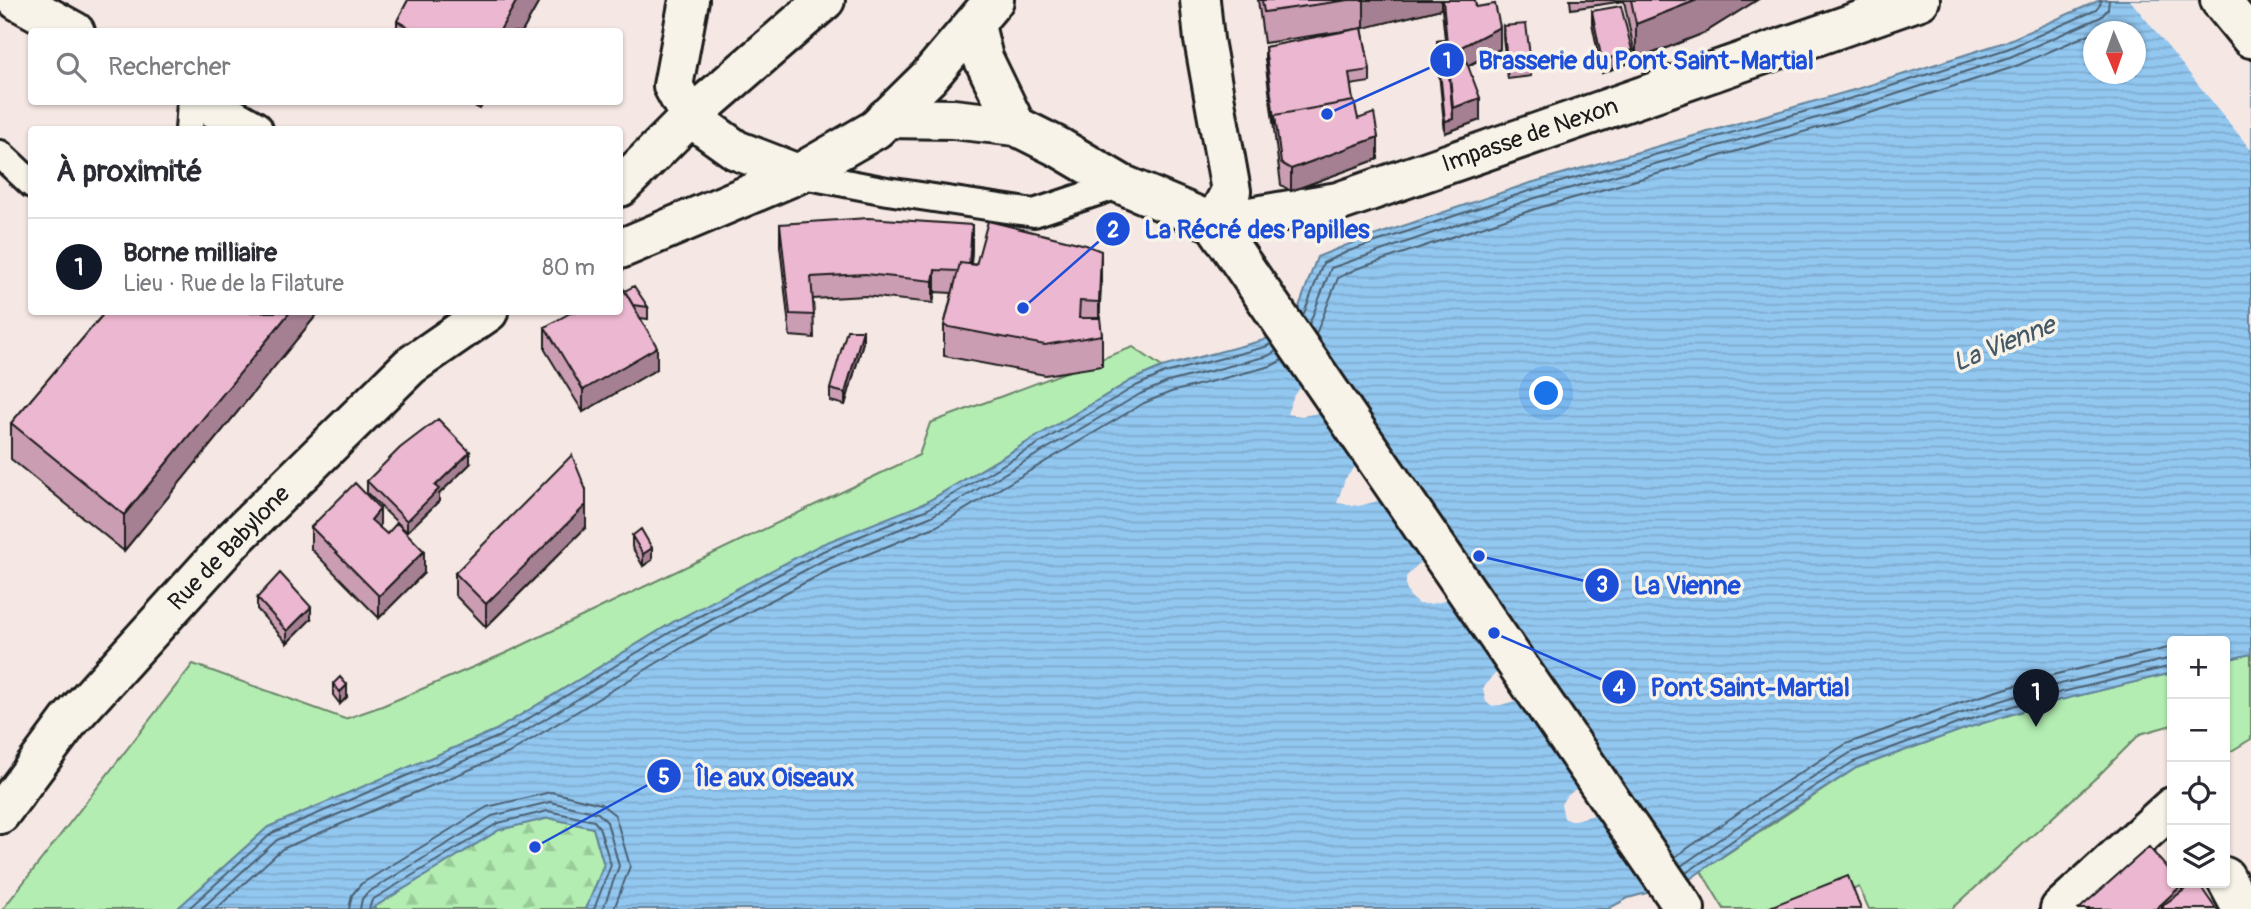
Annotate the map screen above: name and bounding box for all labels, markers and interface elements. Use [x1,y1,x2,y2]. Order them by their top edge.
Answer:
north arrow [2083,21,2146,84]
search box [28,28,623,105]
callout: Brasserie du Pont Saint-Martial [1429,37,1828,84]
text: Brasserie du Pont Saint-Martial [1478,45,1814,77]
icon: search [52,48,90,86]
text: 1 [1443,48,1451,75]
text: Rechercher [108,51,231,83]
street label: Impasse de Nexon [1438,91,1622,179]
text: À proximité [56,153,202,190]
callout: La Récré des Papilles [1095,206,1384,253]
text: La Récré des Papilles [1144,214,1370,246]
text: 2 [1107,217,1119,244]
text: Borne milliaire [123,237,277,269]
text: 1 [75,253,84,282]
text: 80 m [542,253,595,282]
text: Lieu · Rue de la Filature [123,269,344,298]
water label: La Vienne [1948,308,2062,379]
your location [1529,376,1563,410]
street label: Rue de Babylone [162,479,296,617]
callout: La Vienne [1584,561,1754,608]
text: La Vienne [1633,570,1742,602]
text: 3 [1596,572,1608,599]
map controls [2167,636,2230,888]
button: + [2167,636,2230,699]
callout: Pont Saint-Martial [1601,664,1864,711]
pin: 1 [2013,669,2059,727]
text: Pont Saint-Martial [1650,672,1850,704]
text: 4 [1613,675,1626,702]
button: − [2167,699,2230,762]
callout: Île aux Oiseaux [646,753,868,800]
text: Île aux Oiseaux [695,762,855,794]
button: locate [2167,762,2230,825]
text: 5 [658,764,670,791]
button: layers [2167,825,2230,888]

